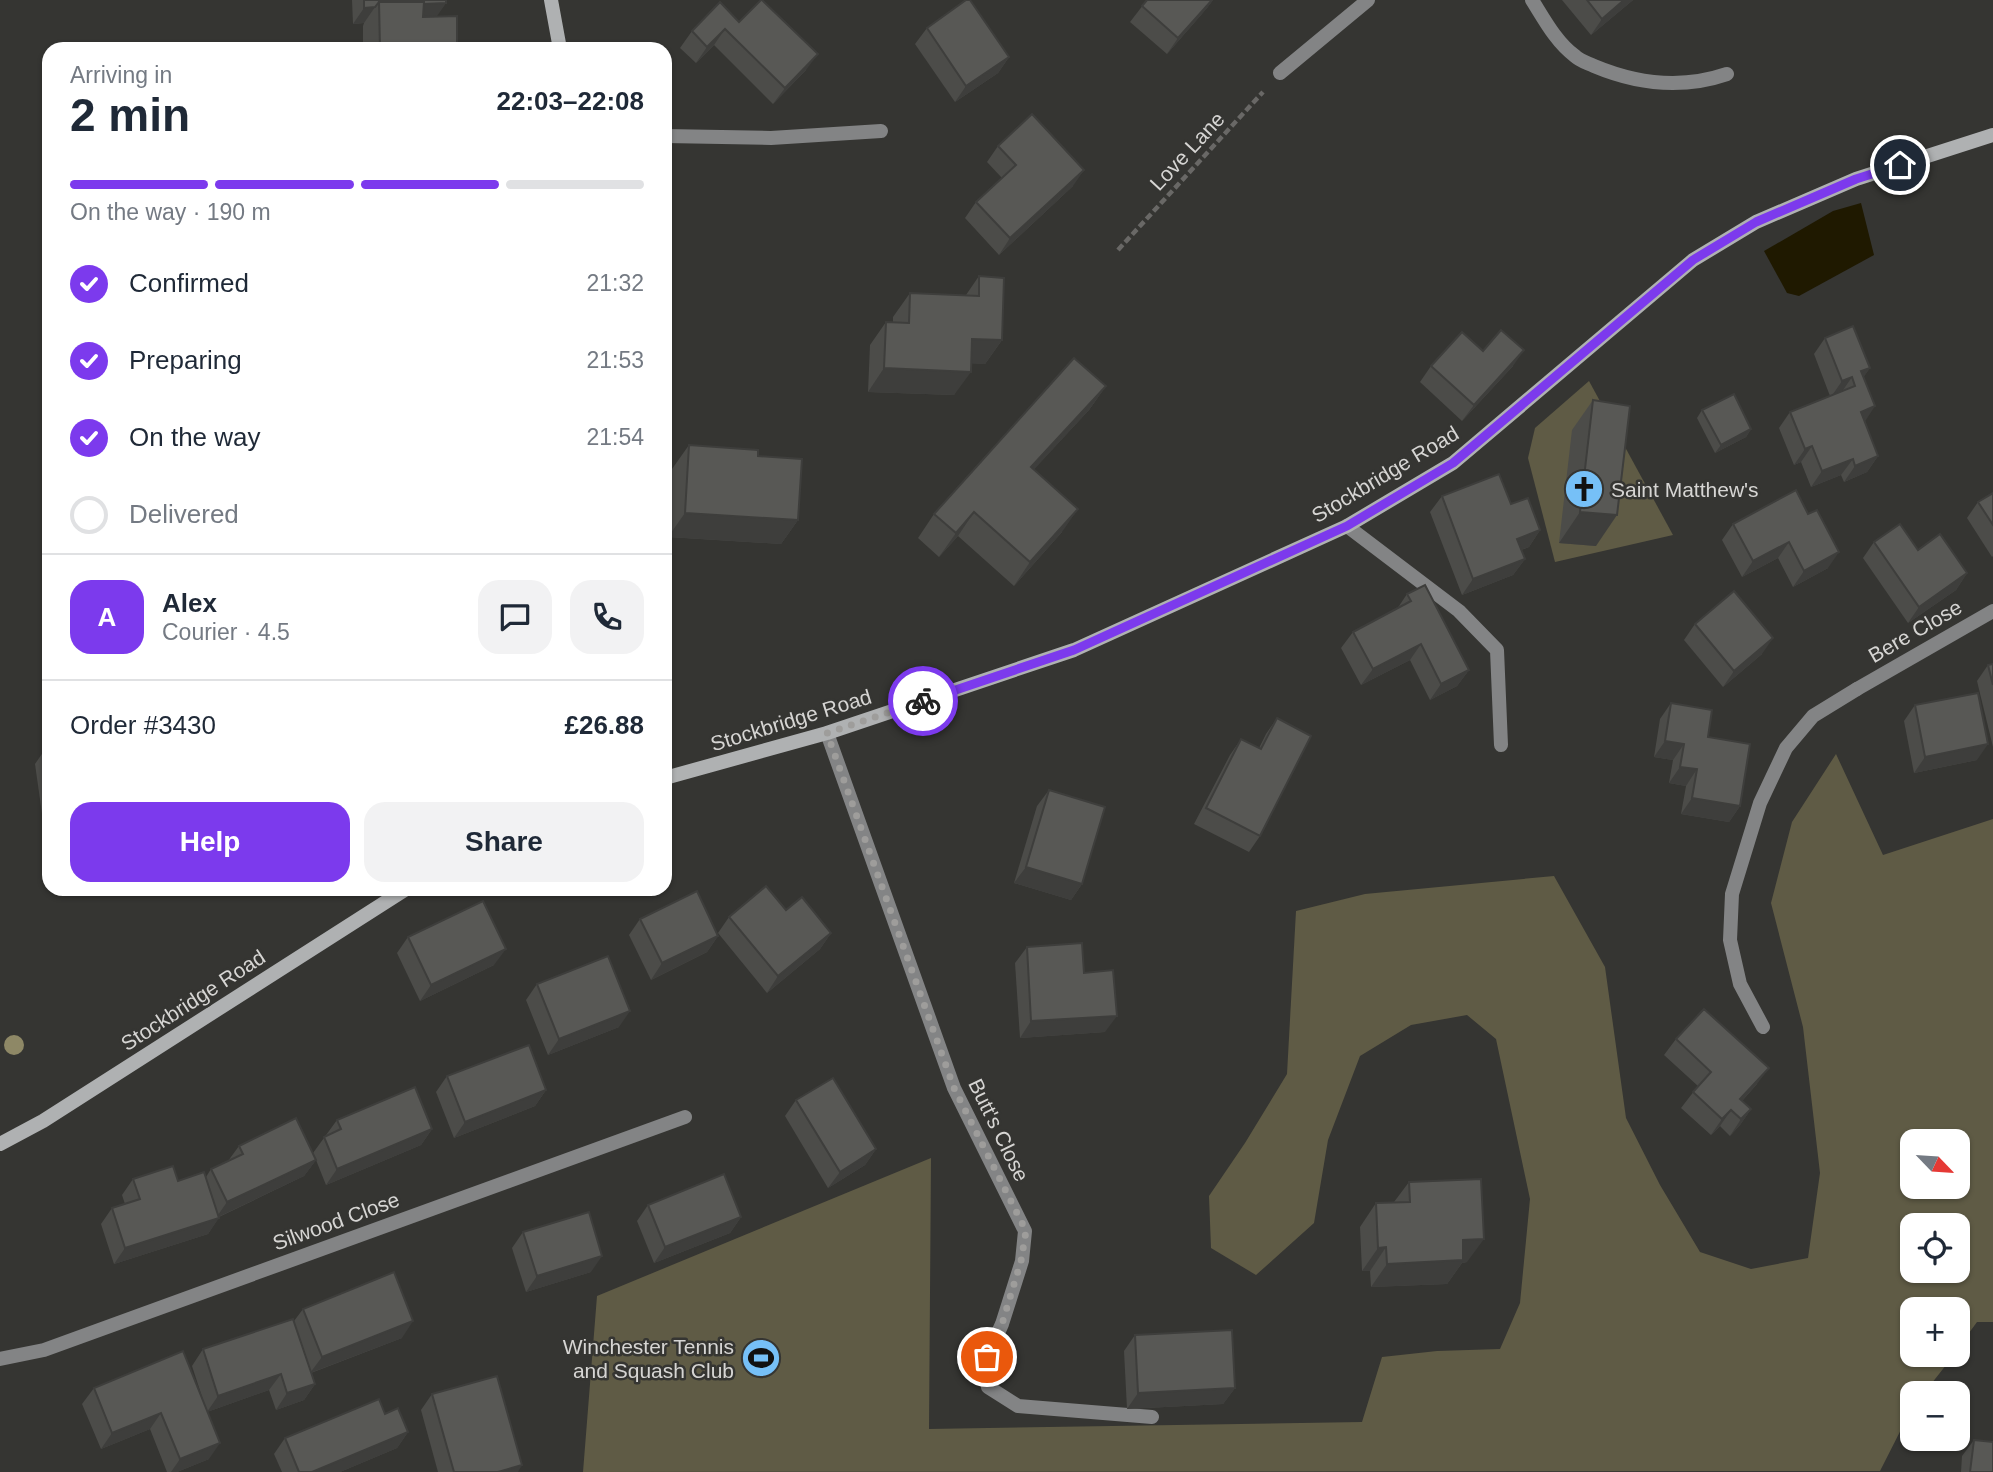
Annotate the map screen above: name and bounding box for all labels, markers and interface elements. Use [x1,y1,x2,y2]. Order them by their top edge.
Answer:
text: Arriving in [70,62,172,88]
text: 22:03–22:08 [497,86,644,116]
text: 2 min [70,89,190,141]
street label: Love Lane [1145,107,1229,195]
pin [1870,135,1930,195]
icon: home [1881,146,1919,184]
text: On the way · 190 m [70,199,271,225]
icon: check [70,265,108,303]
text: Confirmed [129,268,249,298]
text: 21:32 [586,270,644,296]
icon: check [70,342,108,380]
text: Preparing [129,345,242,375]
text: 21:53 [586,347,644,373]
icon: check [70,419,108,457]
street label: Stockbridge Road [1308,421,1462,527]
text: On the way [129,422,261,452]
text: 21:54 [586,424,644,450]
church icon: Saint Matthew's [1563,468,1605,510]
place label: Saint Matthew's [1611,478,1759,501]
text: Delivered [129,499,239,529]
button: chat [478,580,552,654]
button: phone [570,580,644,654]
text: Alex [162,588,217,618]
street label: Bere Close [1864,595,1966,667]
text: A [98,602,116,632]
text: Courier · 4.5 [162,619,290,645]
courier [888,666,958,736]
icon: bike [904,682,942,720]
street label: Stockbridge Road [708,685,874,755]
text: Order #3430 [70,710,216,740]
text: £26.88 [564,710,644,740]
button: Help [70,802,350,882]
button: Share [364,802,644,882]
street label: Stockbridge Road [117,945,269,1055]
street label: Butt's Close [964,1075,1034,1185]
north arrow [1900,1129,1970,1199]
map controls [1900,1129,1970,1451]
street label: Silwood Close [270,1187,402,1255]
button: locate [1900,1213,1970,1283]
button: + [1900,1297,1970,1367]
pin [957,1327,1017,1387]
place label: Winchester Tennis and Squash Club [563,1335,734,1382]
sports icon: Winchester Tennis and Squash Club [740,1337,782,1379]
icon: bag [968,1338,1006,1376]
button: − [1900,1381,1970,1451]

